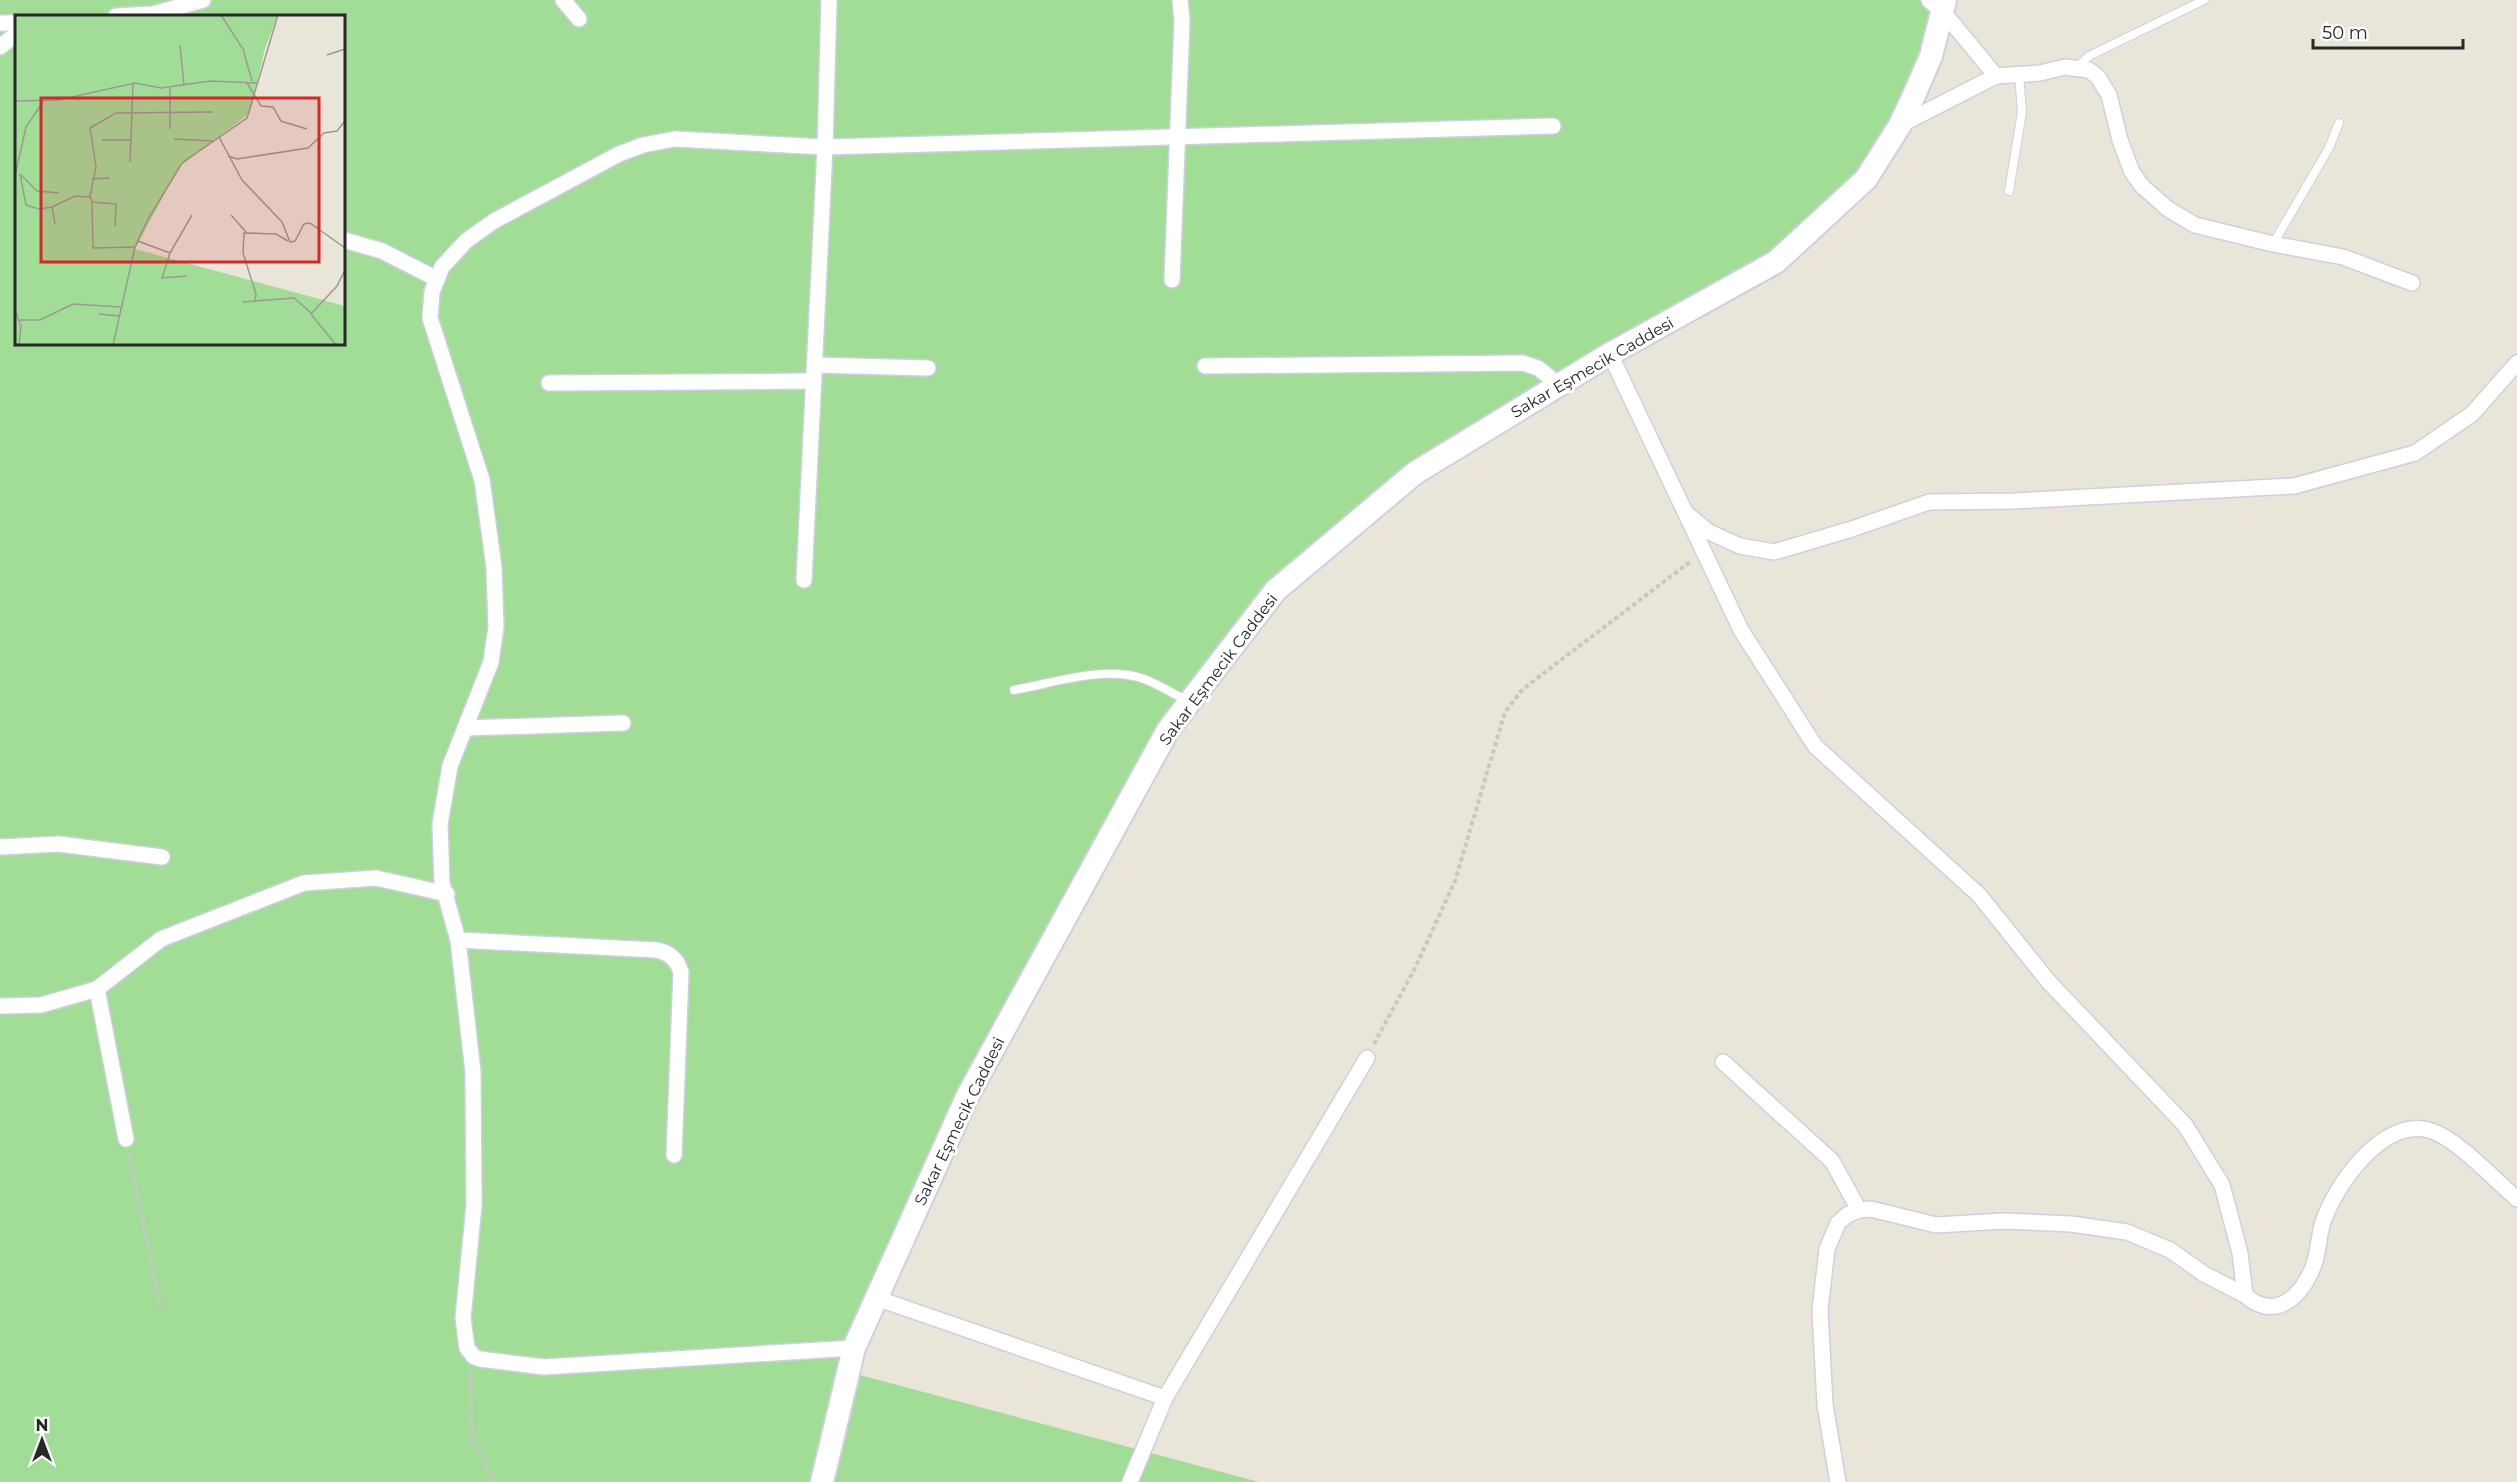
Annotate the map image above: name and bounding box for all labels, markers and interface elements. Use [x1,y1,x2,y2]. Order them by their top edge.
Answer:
scale bar [2313,12,2463,50]
inset map [15,15,345,345]
text: 50 m [2322,22,2368,44]
street label: Sakar Eşmecik Caddesi [1507,313,1677,422]
street label: Sakar Eşmecik Caddesi [1155,590,1282,749]
street label: Sakar Eşmecik Caddesi [910,1034,1009,1208]
north arrow [12,1410,72,1470]
text: N [36,1416,48,1435]

